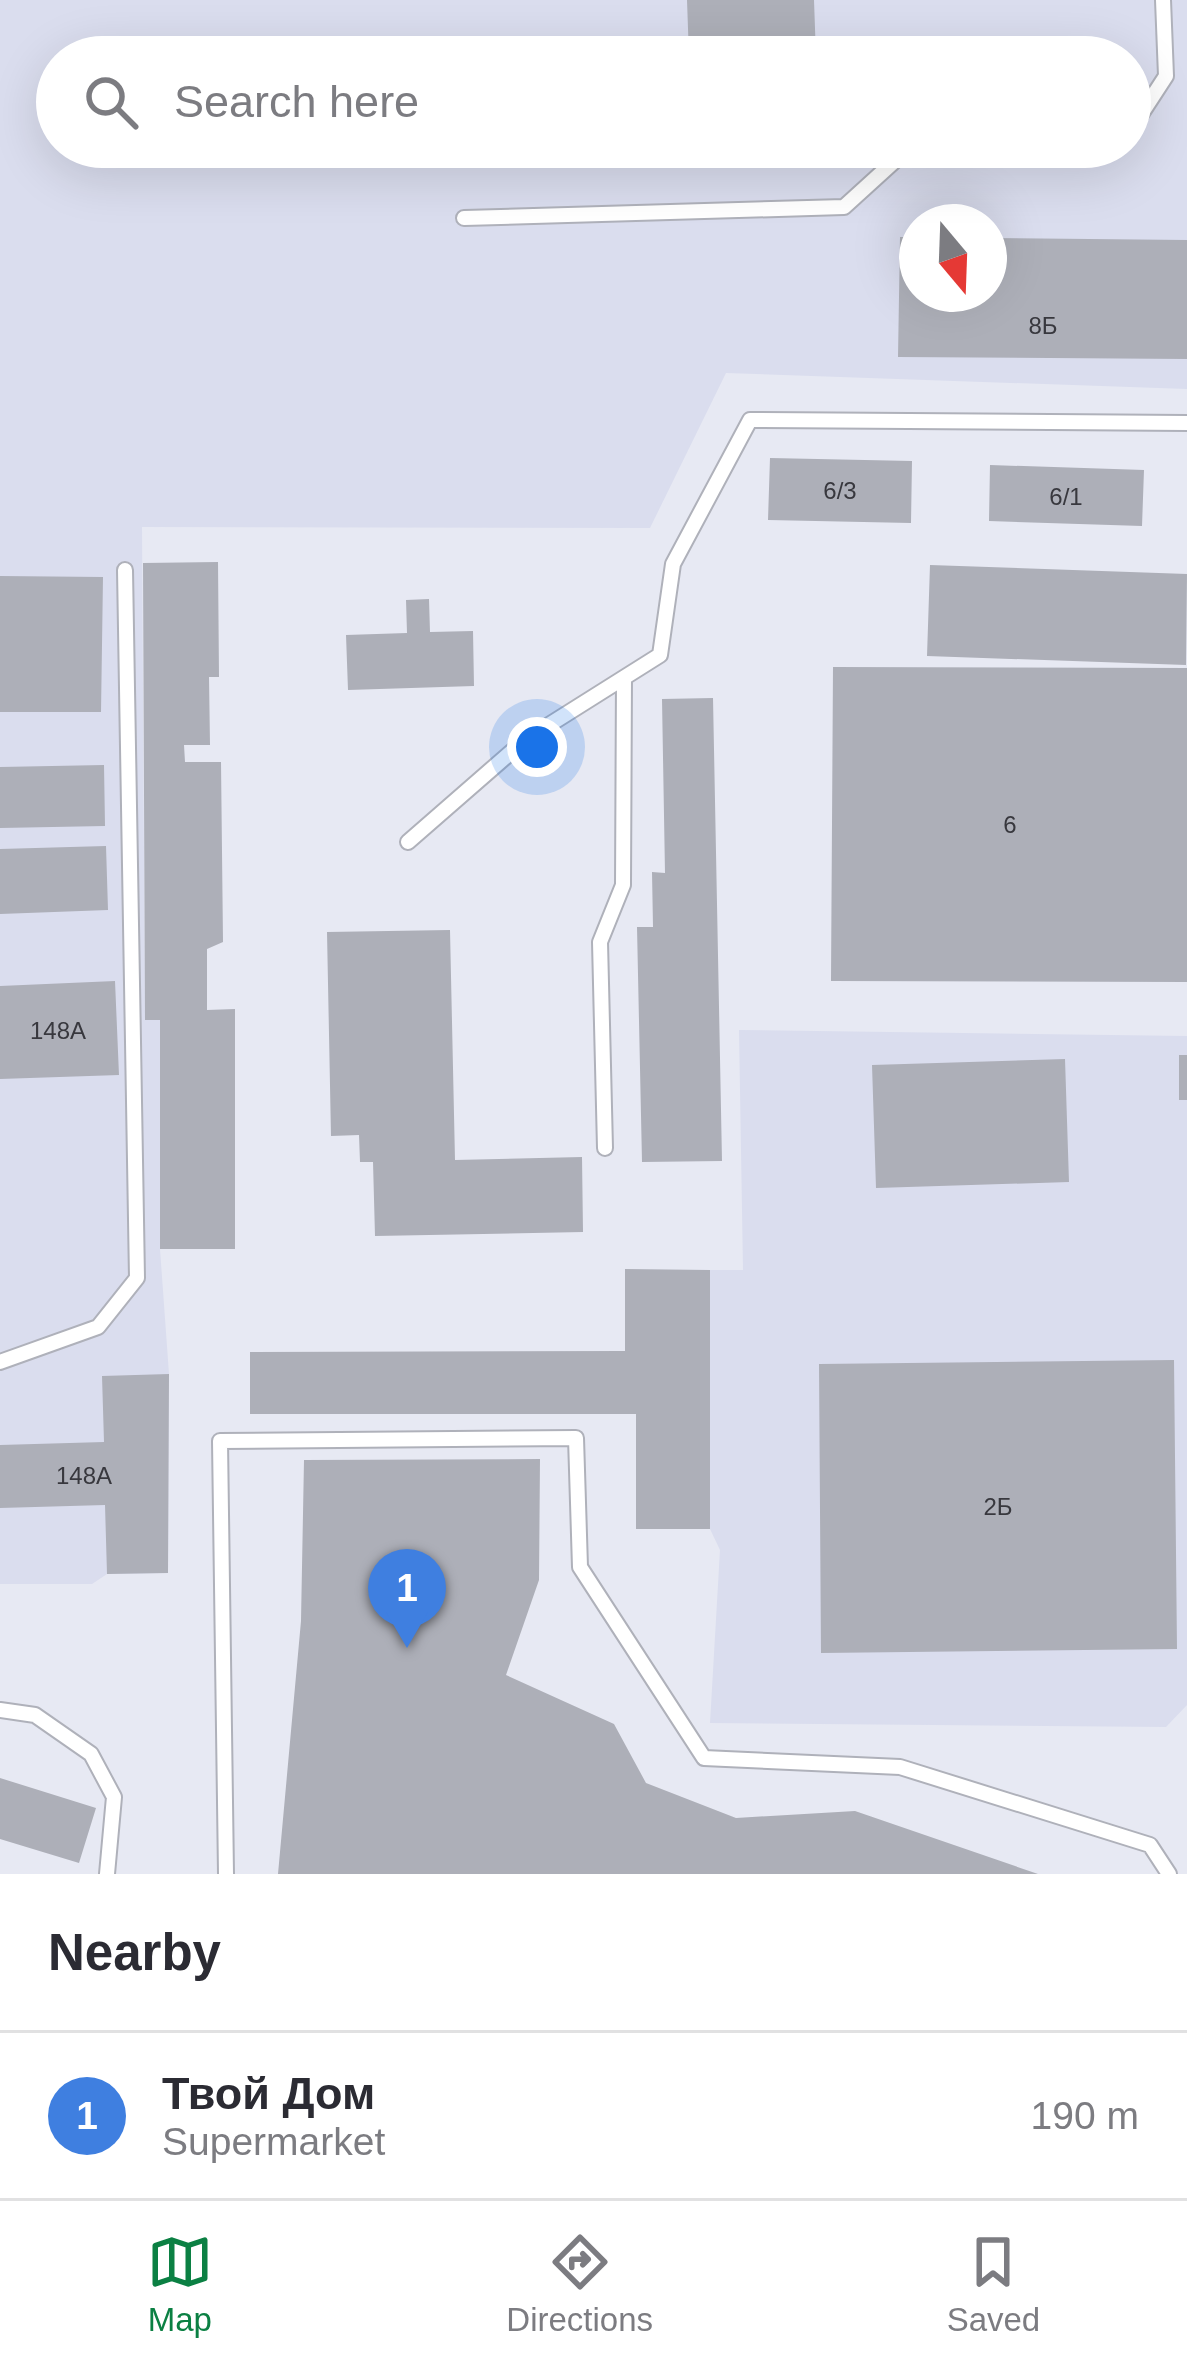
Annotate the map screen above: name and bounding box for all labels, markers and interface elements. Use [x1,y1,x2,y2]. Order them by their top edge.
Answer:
search box [36,36,1151,168]
icon: search [78,69,144,135]
text: Search here [174,76,419,127]
north arrow [899,204,1007,312]
house number: 8Б [1028,312,1058,339]
house number: 6/3 [823,477,857,504]
house number: 6/1 [1049,483,1083,510]
your location [507,717,567,777]
house number: 6 [1003,811,1017,838]
house number: 148А [30,1017,86,1044]
house number: 148А [56,1462,112,1489]
house number: 2Б [983,1493,1013,1520]
pin: 1 [368,1549,446,1648]
text: Nearby [48,1924,221,1981]
text: Твой Дом [162,2068,375,2119]
text: 1 [76,2094,98,2137]
text: 190 m [1031,2094,1139,2137]
text: Supermarket [162,2120,385,2163]
tab: Map [147,2229,213,2339]
tab: Directions [506,2229,653,2339]
tab: Saved [947,2229,1040,2339]

